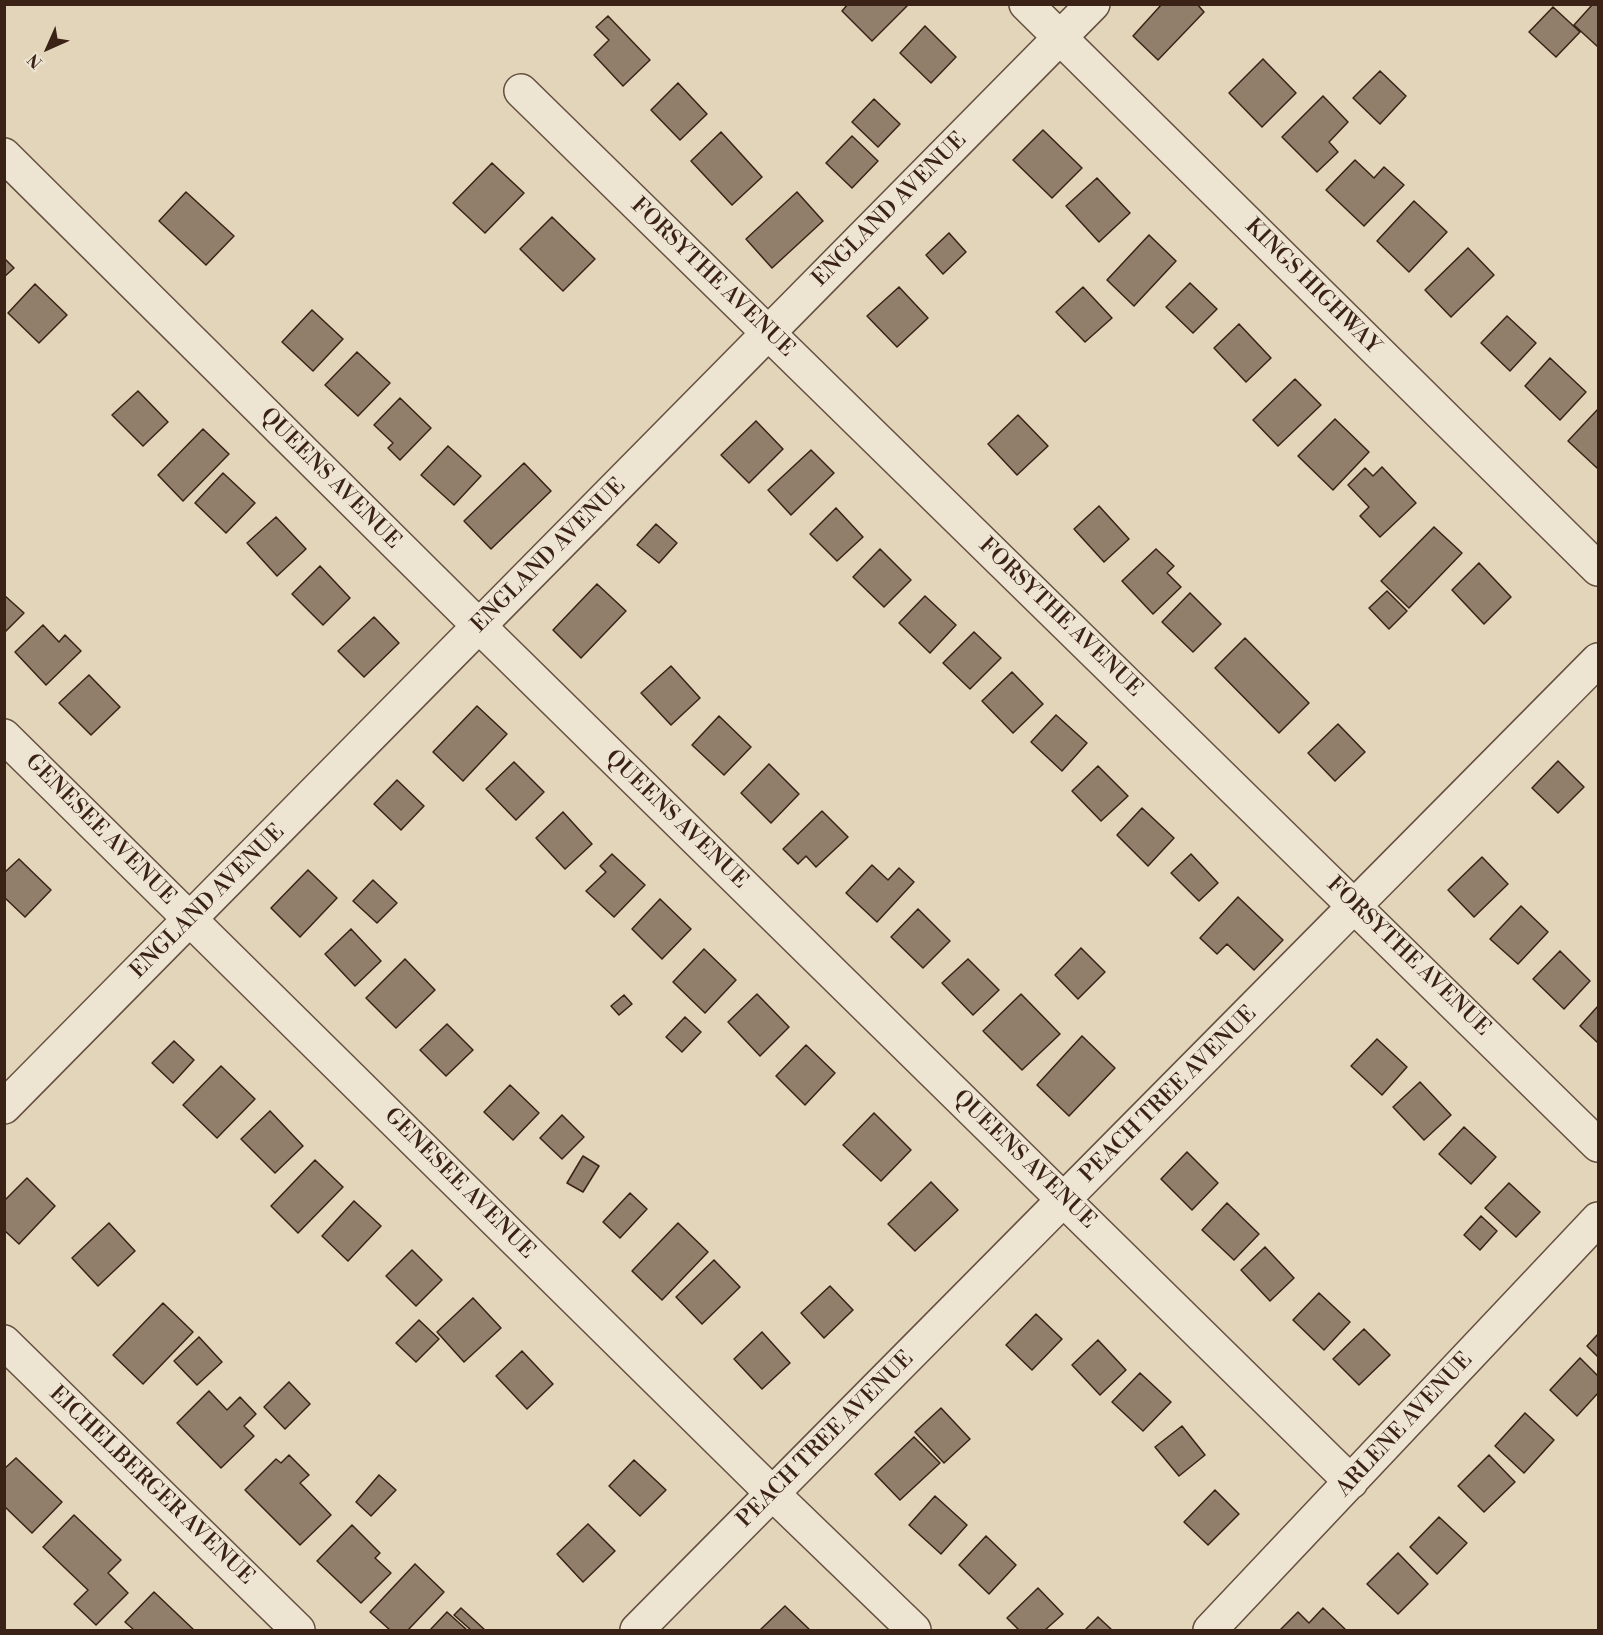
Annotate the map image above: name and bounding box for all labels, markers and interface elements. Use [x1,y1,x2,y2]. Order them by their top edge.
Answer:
north arrow [18,18,78,78]
text: N [24,49,47,72]
street label: ENGLAND AVENUE [807,127,973,293]
street label: FORSYTHE AVENUE [625,193,799,363]
street label: KINGS HIGHWAY [1239,214,1385,360]
street label: QUEENS AVENUE [254,403,406,555]
street label: ENGLAND AVENUE [466,473,632,639]
street label: FORSYTHE AVENUE [973,533,1147,703]
street label: QUEENS AVENUE [599,745,753,895]
street label: GENESEE AVENUE [19,749,181,911]
street label: ENGLAND AVENUE [125,819,291,985]
street label: FORSYTHE AVENUE [1321,872,1495,1042]
street label: PEACH TREE AVENUE [1075,1001,1263,1189]
street label: QUEENS AVENUE [947,1085,1101,1235]
street label: GENESEE AVENUE [378,1103,540,1265]
street label: PEACH TREE AVENUE [732,1346,920,1534]
street label: ARLENE AVENUE [1331,1347,1479,1503]
street label: EICHELBERGER AVENUE [43,1381,259,1591]

